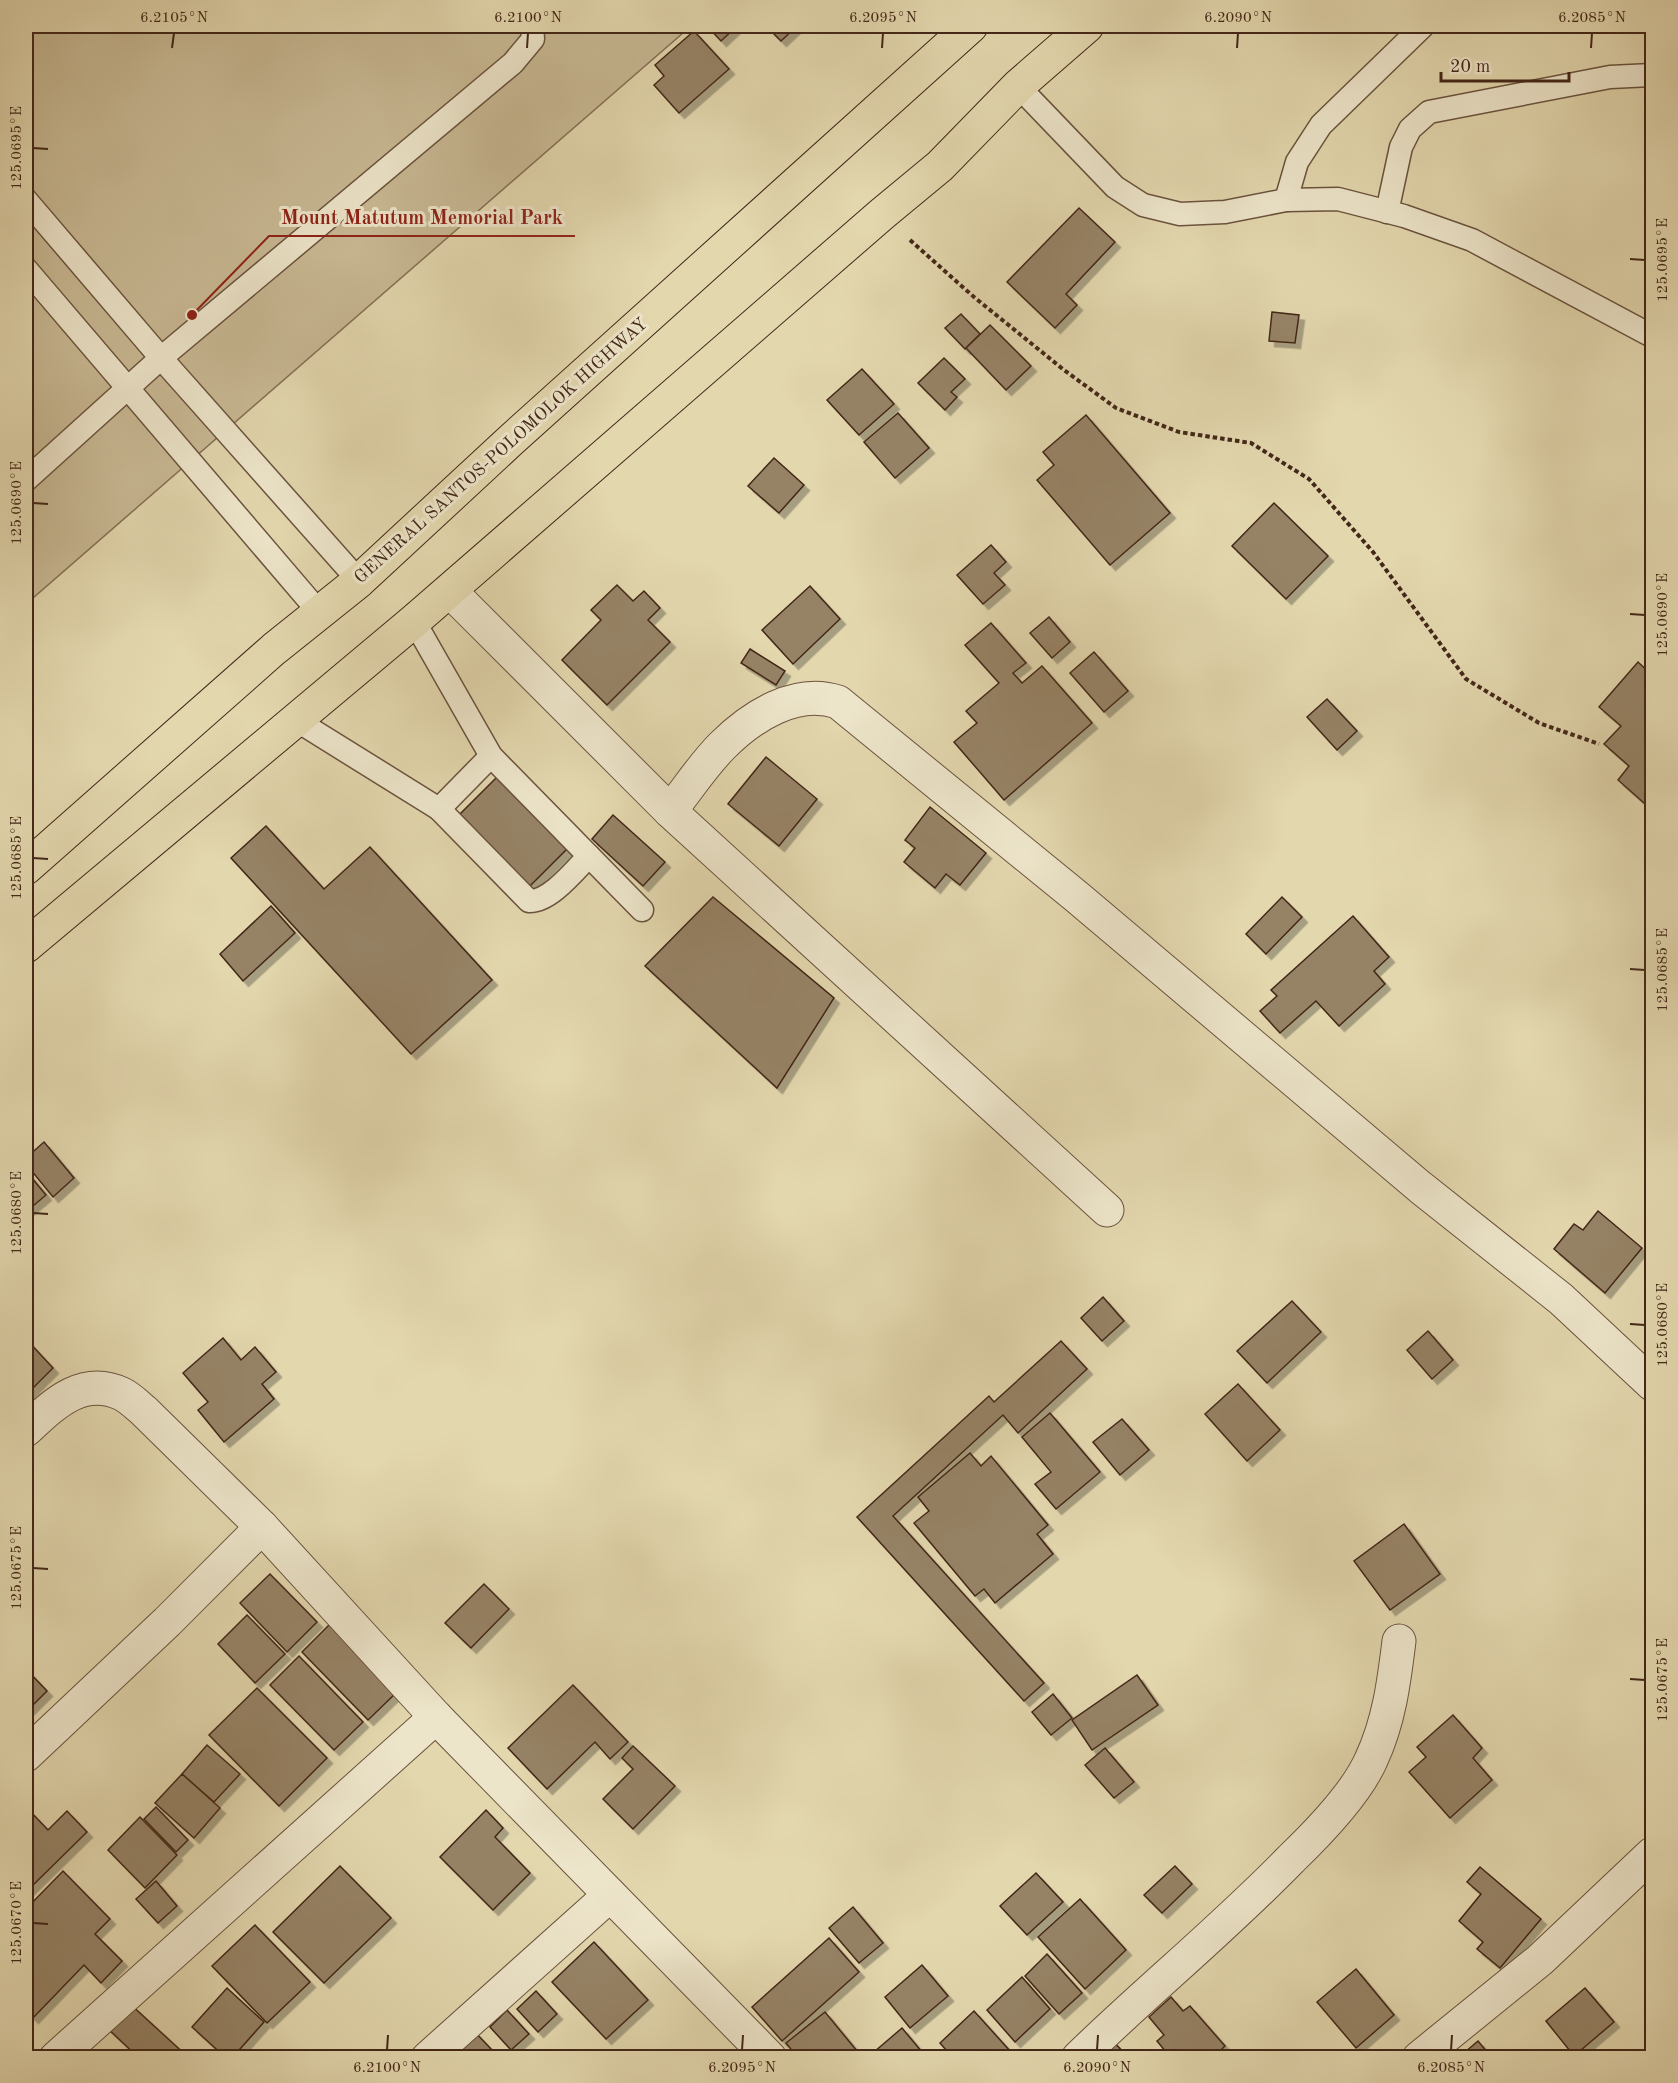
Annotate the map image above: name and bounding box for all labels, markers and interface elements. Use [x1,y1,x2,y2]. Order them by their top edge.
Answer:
text: 6.2105°N [140,11,208,26]
text: 6.2100°N [494,11,562,26]
text: 6.2095°N [849,11,917,26]
text: 6.2090°N [1204,11,1272,26]
text: 6.2085°N [1558,11,1626,26]
scale bar [1441,45,1568,83]
text: 20 m [1450,58,1490,76]
text: 125.0695°E [10,106,25,190]
callout: Mount Matutum Memorial Park [269,198,575,236]
text: Mount Matutum Memorial Park [281,209,563,229]
text: 125.0695°E [1656,218,1671,302]
street label: GENERAL SANTOS-POLOMOLOK HIGHWAY [351,315,651,587]
text: 125.0690°E [10,461,25,545]
text: 125.0690°E [1656,573,1671,657]
text: 125.0685°E [10,816,25,900]
text: 125.0685°E [1656,928,1671,1012]
text: 125.0680°E [10,1171,25,1255]
text: 125.0680°E [1656,1283,1671,1367]
text: 125.0675°E [10,1526,25,1610]
text: 125.0675°E [1656,1638,1671,1722]
text: 125.0670°E [10,1881,25,1965]
text: 6.2100°N [353,2061,421,2076]
text: 6.2095°N [708,2061,776,2076]
text: 6.2090°N [1063,2061,1131,2076]
text: 6.2085°N [1417,2061,1485,2076]

